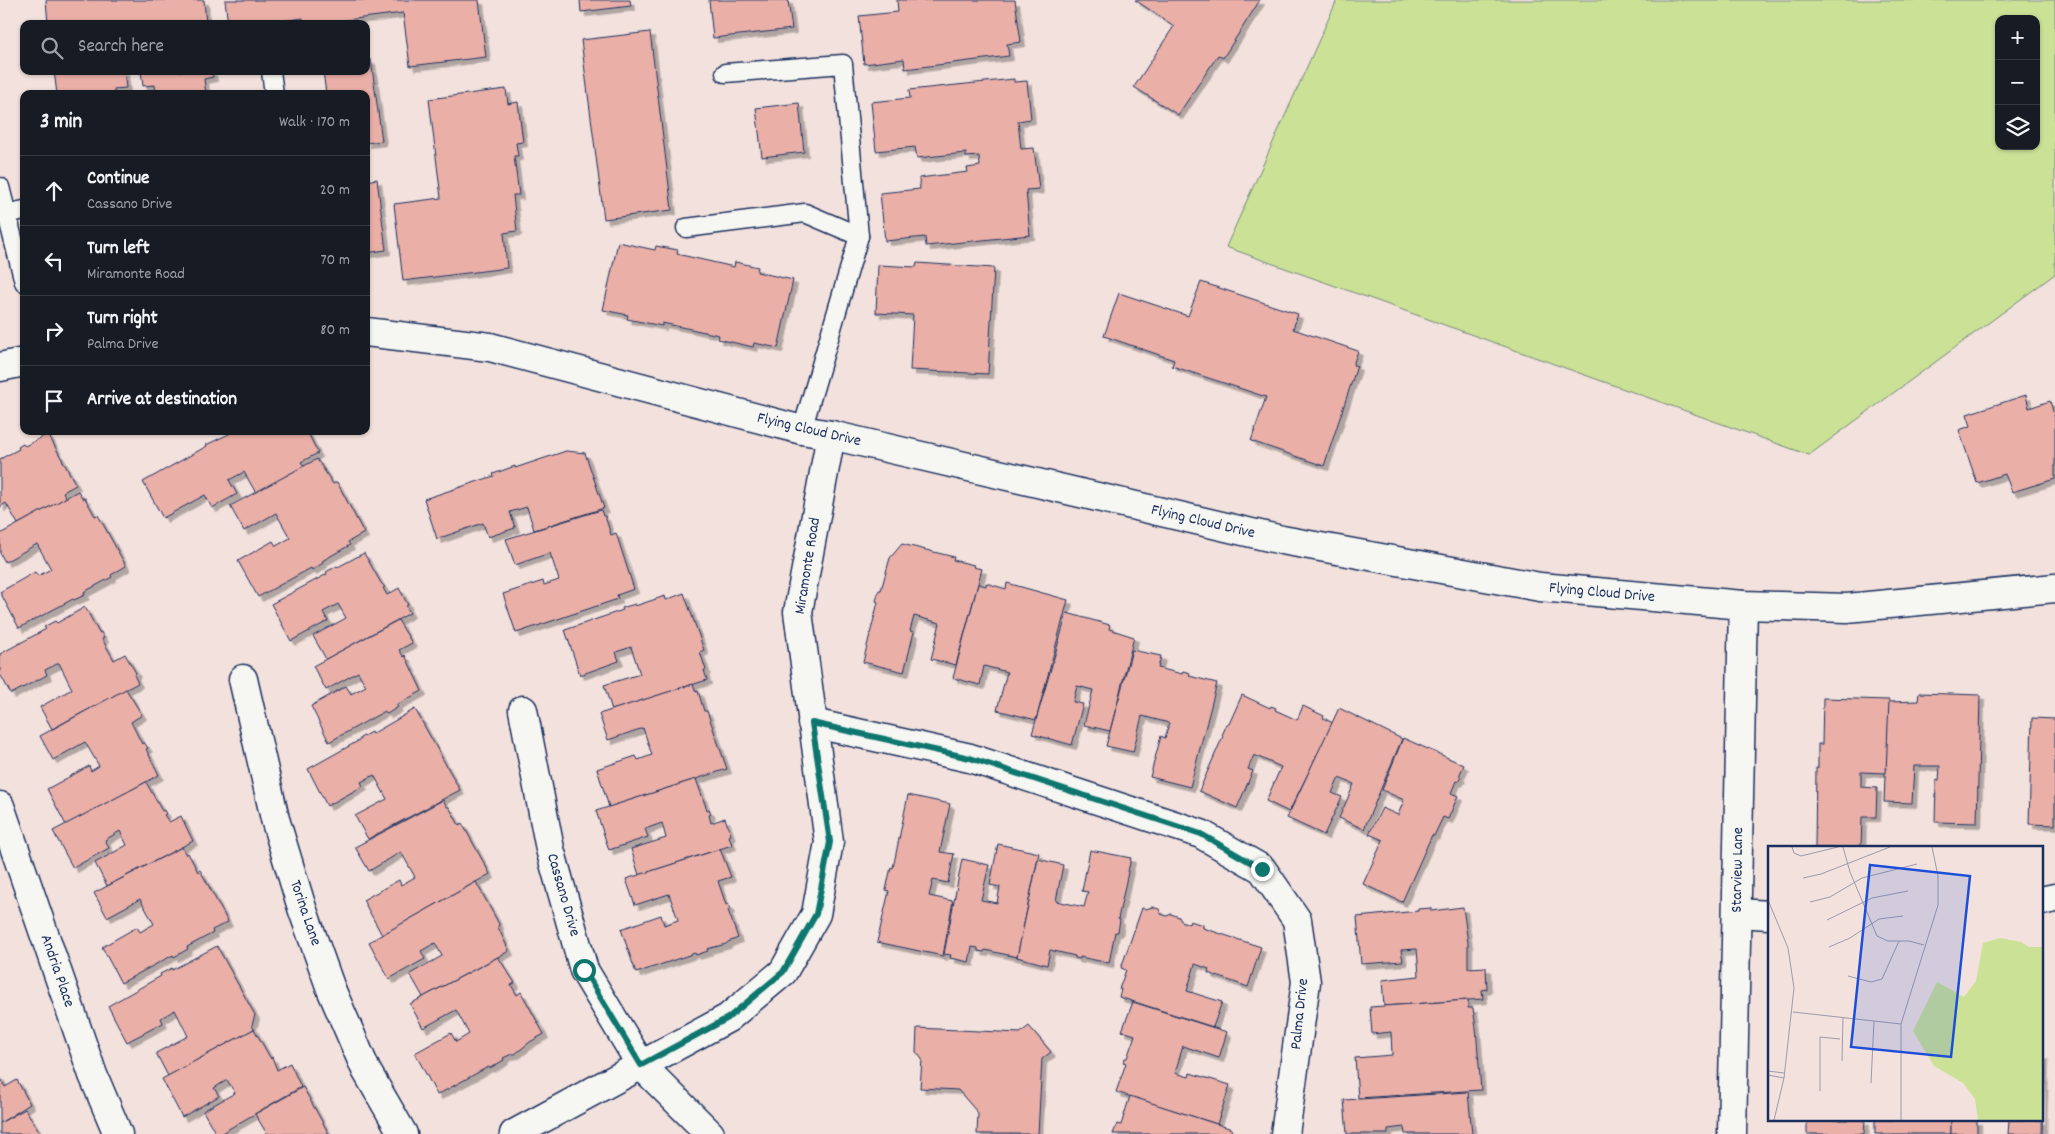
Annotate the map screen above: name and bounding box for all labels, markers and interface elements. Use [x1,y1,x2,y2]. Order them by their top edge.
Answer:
map controls [1995,15,2040,150]
button: + [1995,15,2040,60]
search box [20,20,370,75]
icon: search [38,34,66,62]
text: Search here [78,34,164,61]
button: − [1995,60,2040,105]
button: layers [1995,105,2040,150]
text: 3 min [40,108,82,138]
text: Walk · 170 m [279,111,350,134]
text: Continue [87,166,149,193]
icon: ahead [40,177,68,205]
text: 20 m [320,179,350,202]
text: Cassano Drive [87,193,172,216]
text: Turn left [87,236,150,263]
icon: left [40,247,68,275]
text: 70 m [320,249,350,272]
text: Miramonte Road [87,263,185,286]
text: Turn right [87,306,158,333]
icon: right [40,317,68,345]
text: 80 m [320,319,350,342]
text: Palma Drive [87,333,159,356]
icon: arrive [40,387,68,415]
text: Arrive at destination [87,387,237,414]
street label: Flying Cloud Drive [755,407,863,453]
street label: Flying Cloud Drive [1149,499,1257,545]
street label: Miramonte Road [789,516,827,616]
street label: Flying Cloud Drive [1548,577,1656,609]
street label: Starview Lane [1726,827,1750,913]
inset map [1768,846,2042,1122]
street label: Cassano Drive [540,851,586,939]
route end [1251,858,1274,881]
street label: Torina Lane [283,877,327,949]
street label: Andria Place [34,931,80,1011]
route start [573,959,596,982]
street label: Palma Drive [1285,977,1315,1051]

